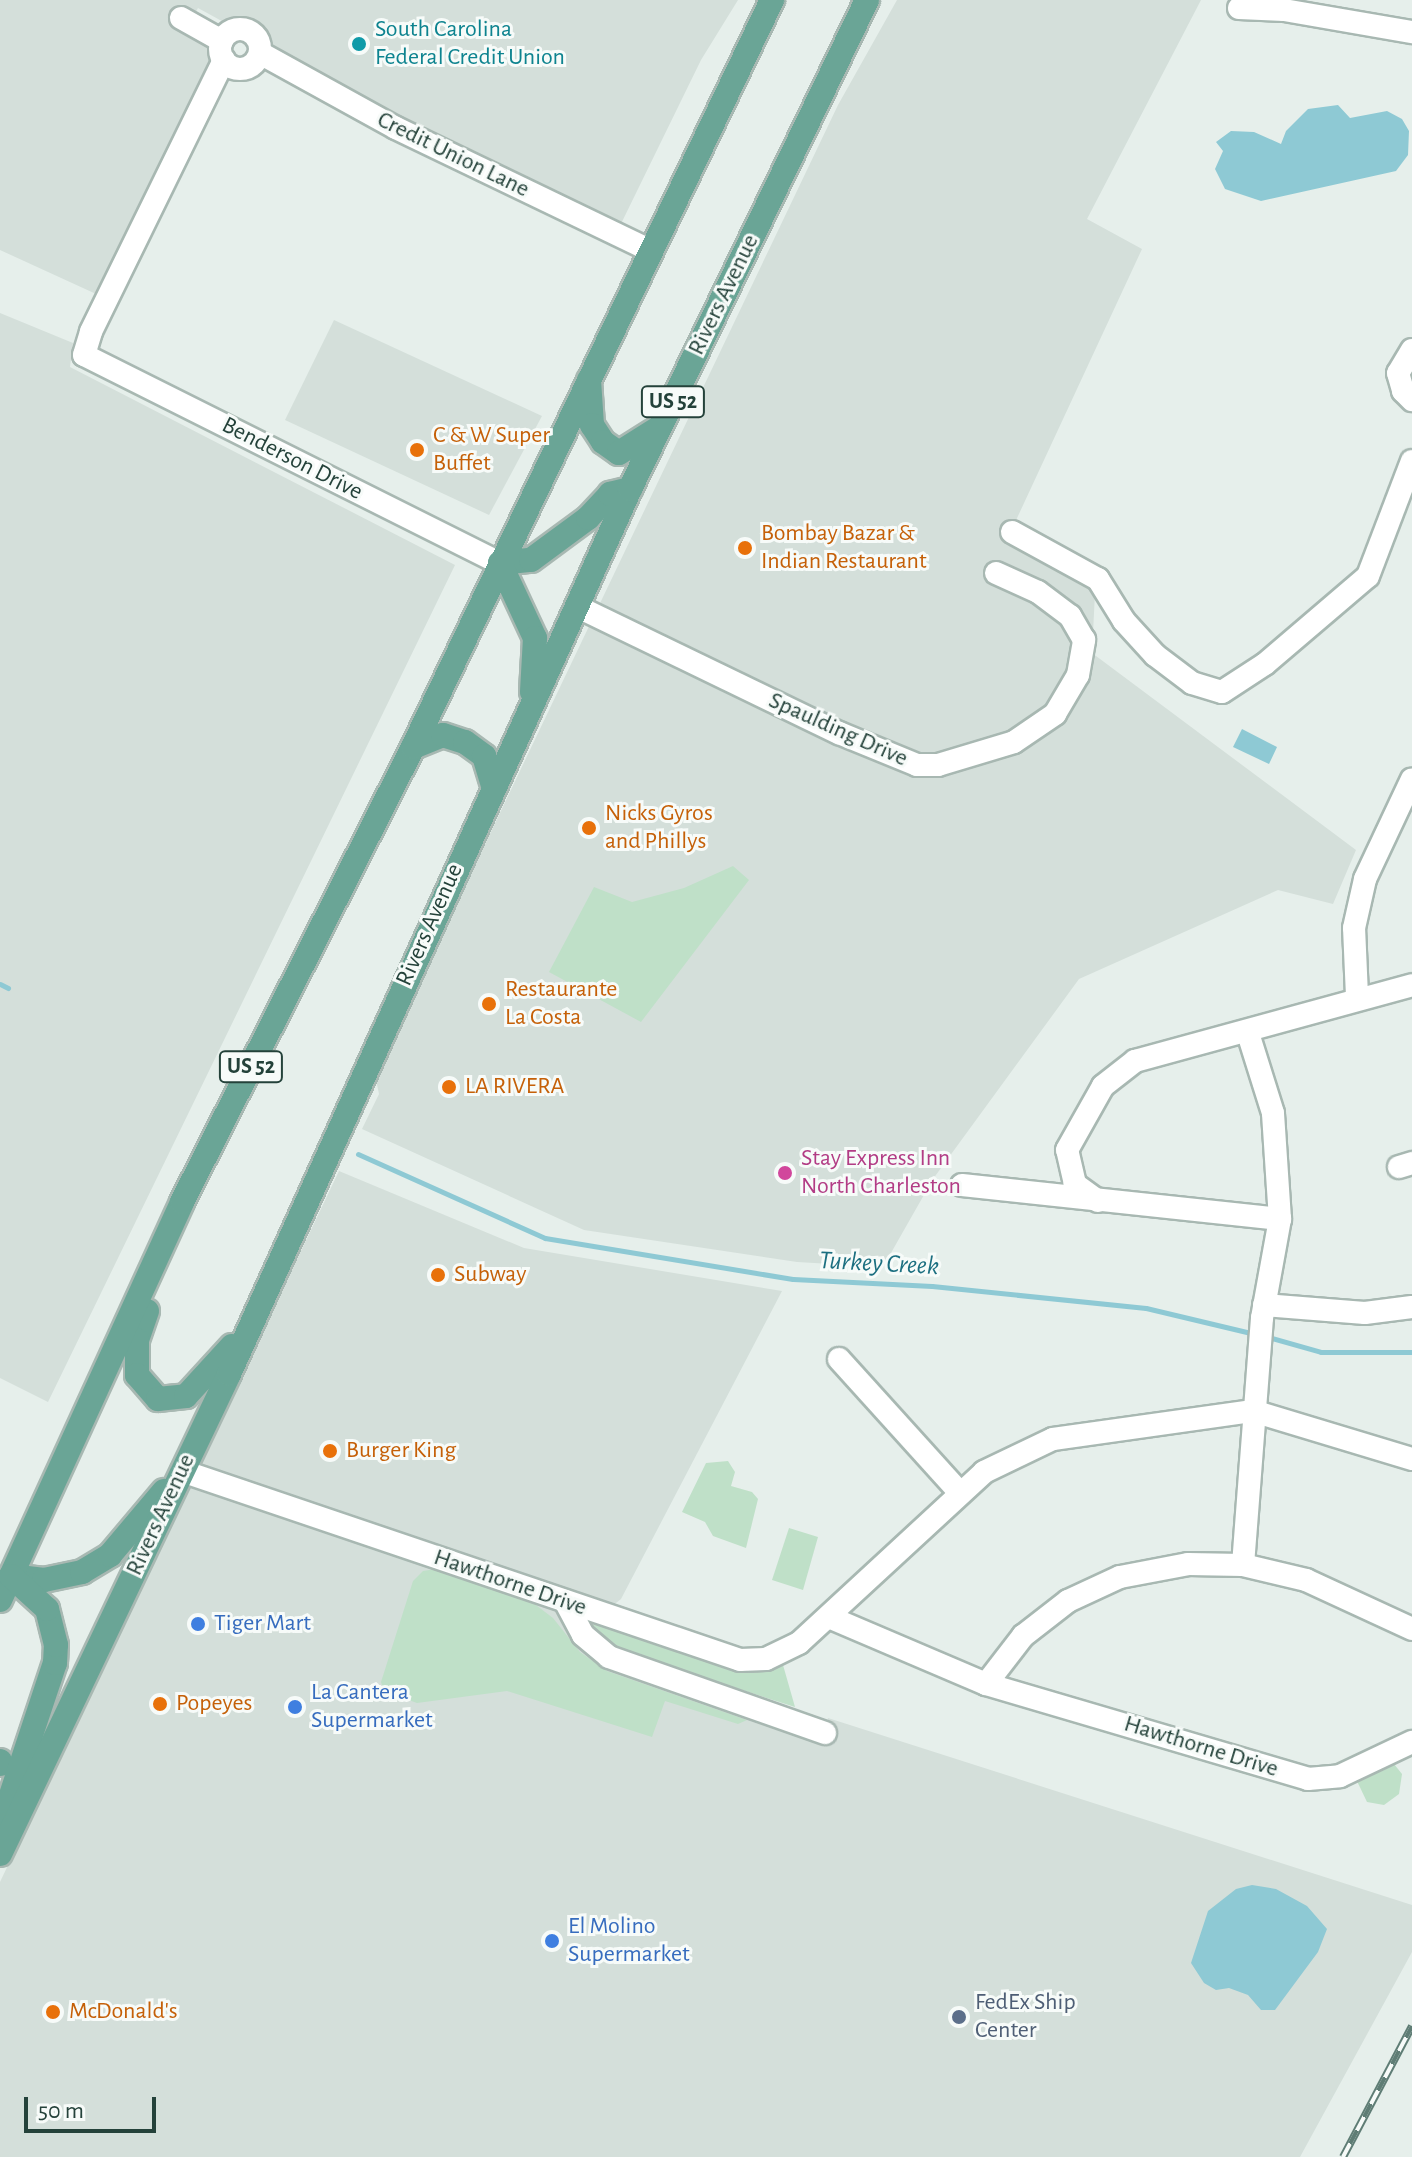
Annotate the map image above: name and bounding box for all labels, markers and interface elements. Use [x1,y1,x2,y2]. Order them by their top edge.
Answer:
place label: South Carolina Federal Credit Union [375,16,565,72]
marker: South Carolina Federal Credit Union [350,35,368,53]
street label: Credit Union Lane [372,106,534,204]
street label: Rivers Avenue [682,230,766,360]
road number: US 52 [639,384,707,420]
street label: Benderson Drive [217,411,367,507]
place label: C & W Super Buffet [433,422,550,478]
marker: C & W Super Buffet [408,441,426,459]
place label: Bombay Bazar & Indian Restaurant [761,520,927,576]
marker: Bombay Bazar & Indian Restaurant [736,539,754,557]
street label: Spaulding Drive [764,687,912,773]
place label: Nicks Gyros and Phillys [605,800,713,856]
marker: Nicks Gyros and Phillys [580,819,598,837]
street label: Rivers Avenue [390,860,470,990]
place label: Restaurante La Costa [505,976,617,1032]
marker: Restaurante La Costa [480,995,498,1013]
road number: US 52 [217,1049,285,1085]
place label: LA RIVERA [465,1073,564,1101]
marker: LA RIVERA [440,1078,458,1096]
place label: Stay Express Inn North Charleston [801,1145,961,1201]
marker: Stay Express Inn North Charleston [776,1164,794,1182]
water label: Turkey Creek [818,1245,940,1283]
place label: Subway [454,1261,526,1289]
marker: Subway [429,1266,447,1284]
place label: Burger King [346,1437,456,1465]
marker: Burger King [321,1442,339,1460]
street label: Rivers Avenue [120,1450,202,1580]
street label: Hawthorne Drive [430,1543,590,1623]
place label: Tiger Mart [214,1610,311,1638]
marker: Tiger Mart [189,1615,207,1633]
place label: La Cantera Supermarket [311,1679,433,1735]
place label: Popeyes [176,1690,252,1718]
marker: Popeyes [151,1695,169,1713]
marker: La Cantera Supermarket [286,1698,304,1716]
street label: Hawthorne Drive [1120,1710,1282,1784]
place label: El Molino Supermarket [568,1913,690,1969]
marker: El Molino Supermarket [543,1932,561,1950]
place label: FedEx Ship Center [975,1989,1076,2045]
place label: McDonald's [69,1998,178,2026]
marker: McDonald's [44,2003,62,2021]
marker: FedEx Ship Center [950,2008,968,2026]
scale bar [28,2081,160,2131]
text: 50 m [38,2099,84,2123]

